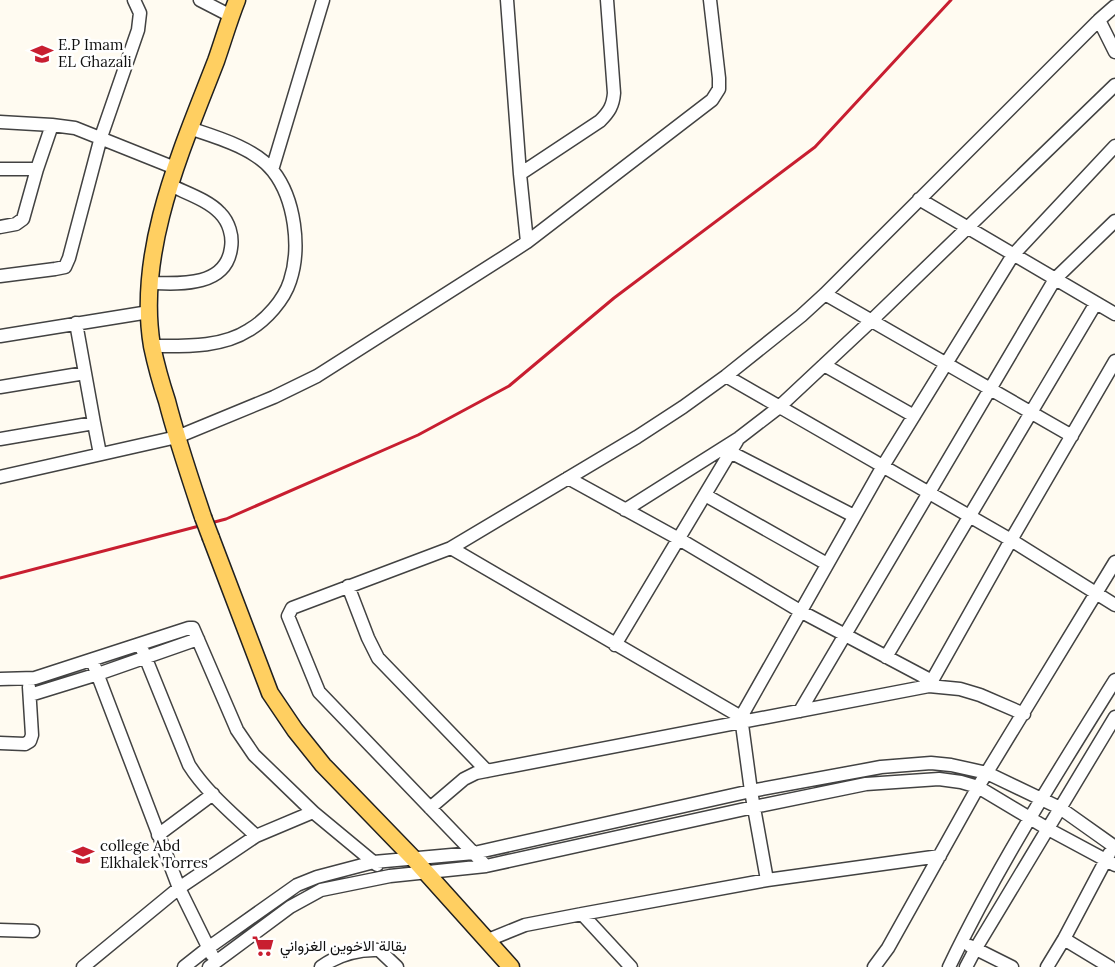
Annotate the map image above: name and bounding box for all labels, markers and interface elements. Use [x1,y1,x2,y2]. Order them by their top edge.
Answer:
place label: E.P Imam EL Ghazali [58,35,132,71]
school or university icon: E.P Imam EL Ghazali [29,41,55,67]
place label: college Abd Elkhalek Torres [100,836,208,872]
school or university icon: college Abd Elkhalek Torres [70,842,96,868]
supermarket icon: بقالة الاخوين الغزواني [250,933,276,959]
place label: بقالة الاخوين الغزواني [280,936,407,959]

